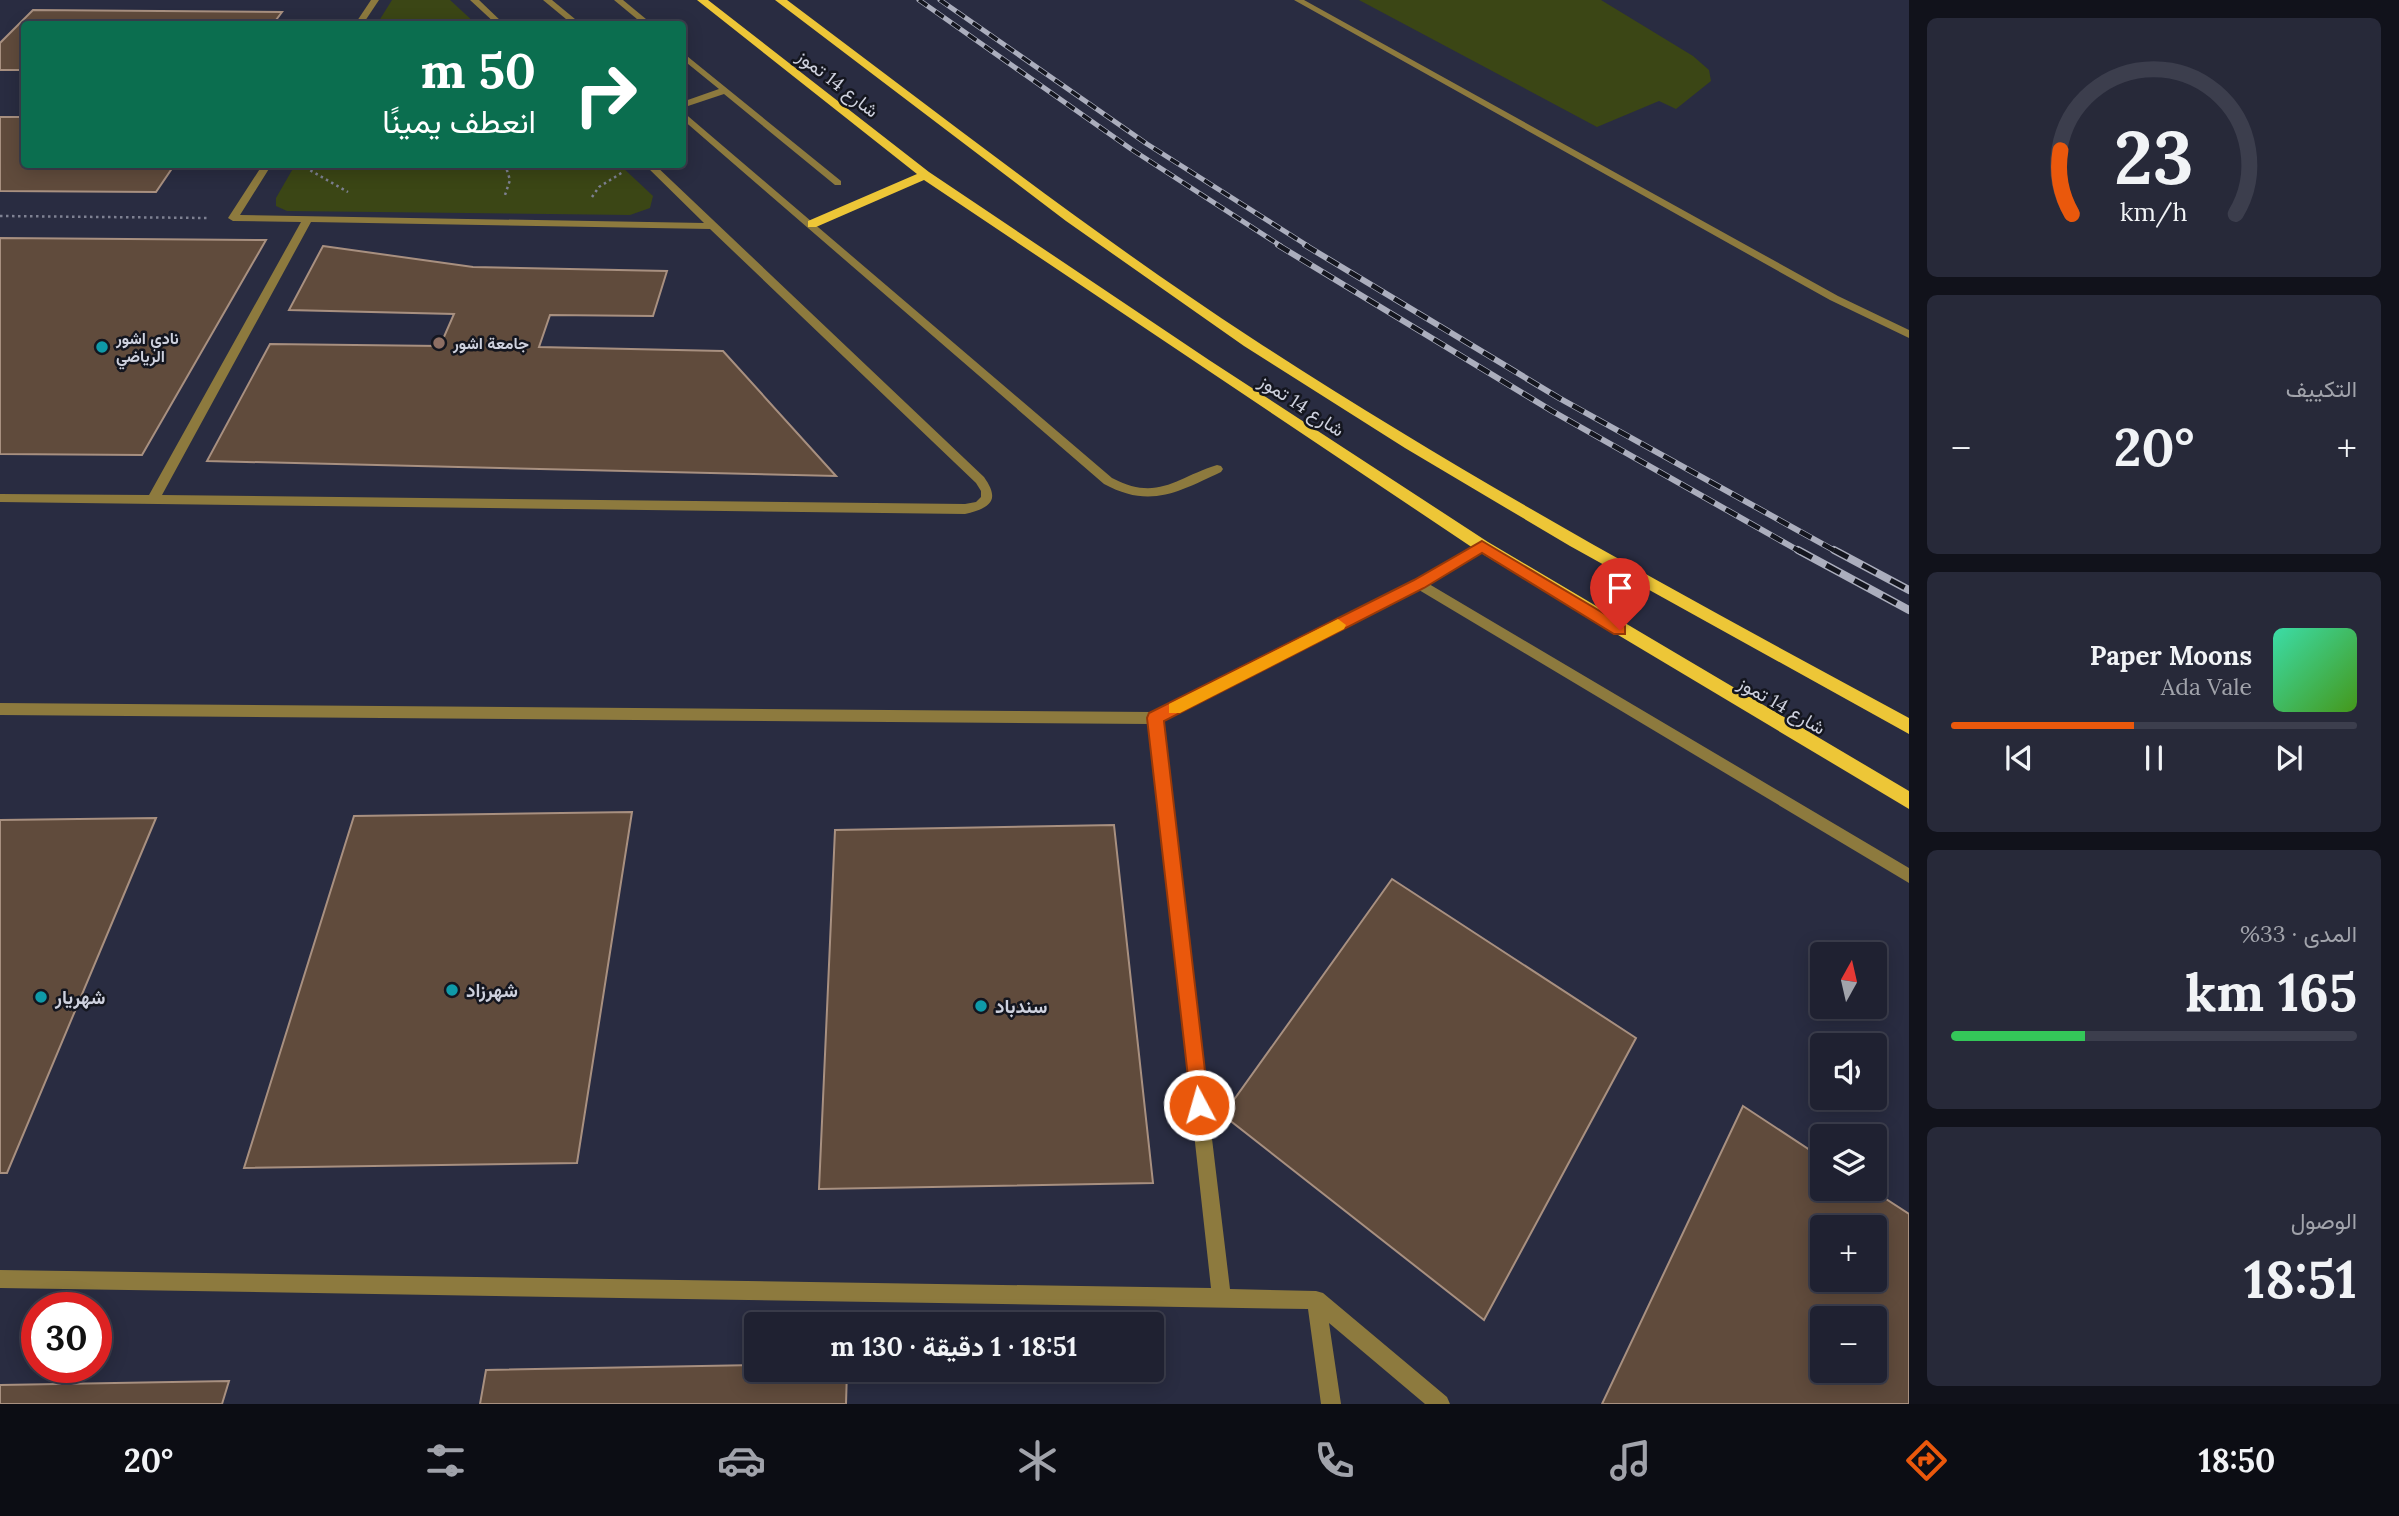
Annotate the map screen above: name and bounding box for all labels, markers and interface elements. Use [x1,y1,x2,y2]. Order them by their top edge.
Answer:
text: 50 m [420,39,536,101]
street label: شارع 14 تموز [791,43,884,123]
icon: right [560,49,651,140]
text: انعطف يمينًا [382,101,536,142]
text: 23 [2114,111,2194,204]
text: km/h [2120,195,2188,227]
place label: نادي اشور الرياضي [115,328,179,370]
place label: جامعة اشور [452,333,529,354]
marker: جامعة اشور [431,335,447,351]
marker: نادي اشور الرياضي [94,339,110,355]
street label: شارع 14 تموز [1253,368,1349,442]
text: التكييف [2286,374,2357,403]
text: 20° [2114,414,2194,480]
text: − [1951,424,1971,472]
text: + [2337,424,2357,472]
pin [1590,558,1650,630]
icon: arrive [1601,569,1639,607]
text: Paper Moons [2090,639,2252,672]
street label: شارع 14 تموز [1733,670,1830,741]
text: Ada Vale [2161,672,2252,701]
icon: previous [2000,739,2038,777]
icon: pause [2135,739,2173,777]
icon: next [2270,739,2308,777]
text: المدى · 33% [2240,919,2357,948]
north arrow [1810,942,1886,1018]
map controls [1810,942,1887,1383]
text: 165 km [2185,959,2357,1025]
place label: شهرزاد [466,978,518,1003]
marker: شهرزاد [444,982,460,998]
place label: شهريار [54,985,105,1010]
marker: شهريار [33,989,49,1005]
place label: سندباد [995,994,1047,1018]
marker: سندباد [973,998,989,1014]
button: sound [1810,1033,1887,1110]
position arrow [1162,1068,1236,1142]
button: layers [1810,1124,1887,1201]
text: الوصول [2291,1206,2357,1235]
button: + [1810,1215,1887,1292]
text: 18:51 [2244,1246,2357,1312]
speed limit sign: 30 [21,1292,112,1383]
button: − [1810,1306,1887,1383]
text: 18:51 · 1 دقيقة · 130 m [831,1330,1077,1363]
icon: filters [421,1436,470,1485]
icon: car [717,1436,766,1485]
icon: climate [1013,1436,1062,1485]
icon: phone [1310,1436,1359,1485]
icon: music [1606,1436,1655,1485]
icon: directions [1902,1436,1951,1485]
text: 20° [124,1440,173,1481]
text: 18:50 [2198,1440,2275,1481]

